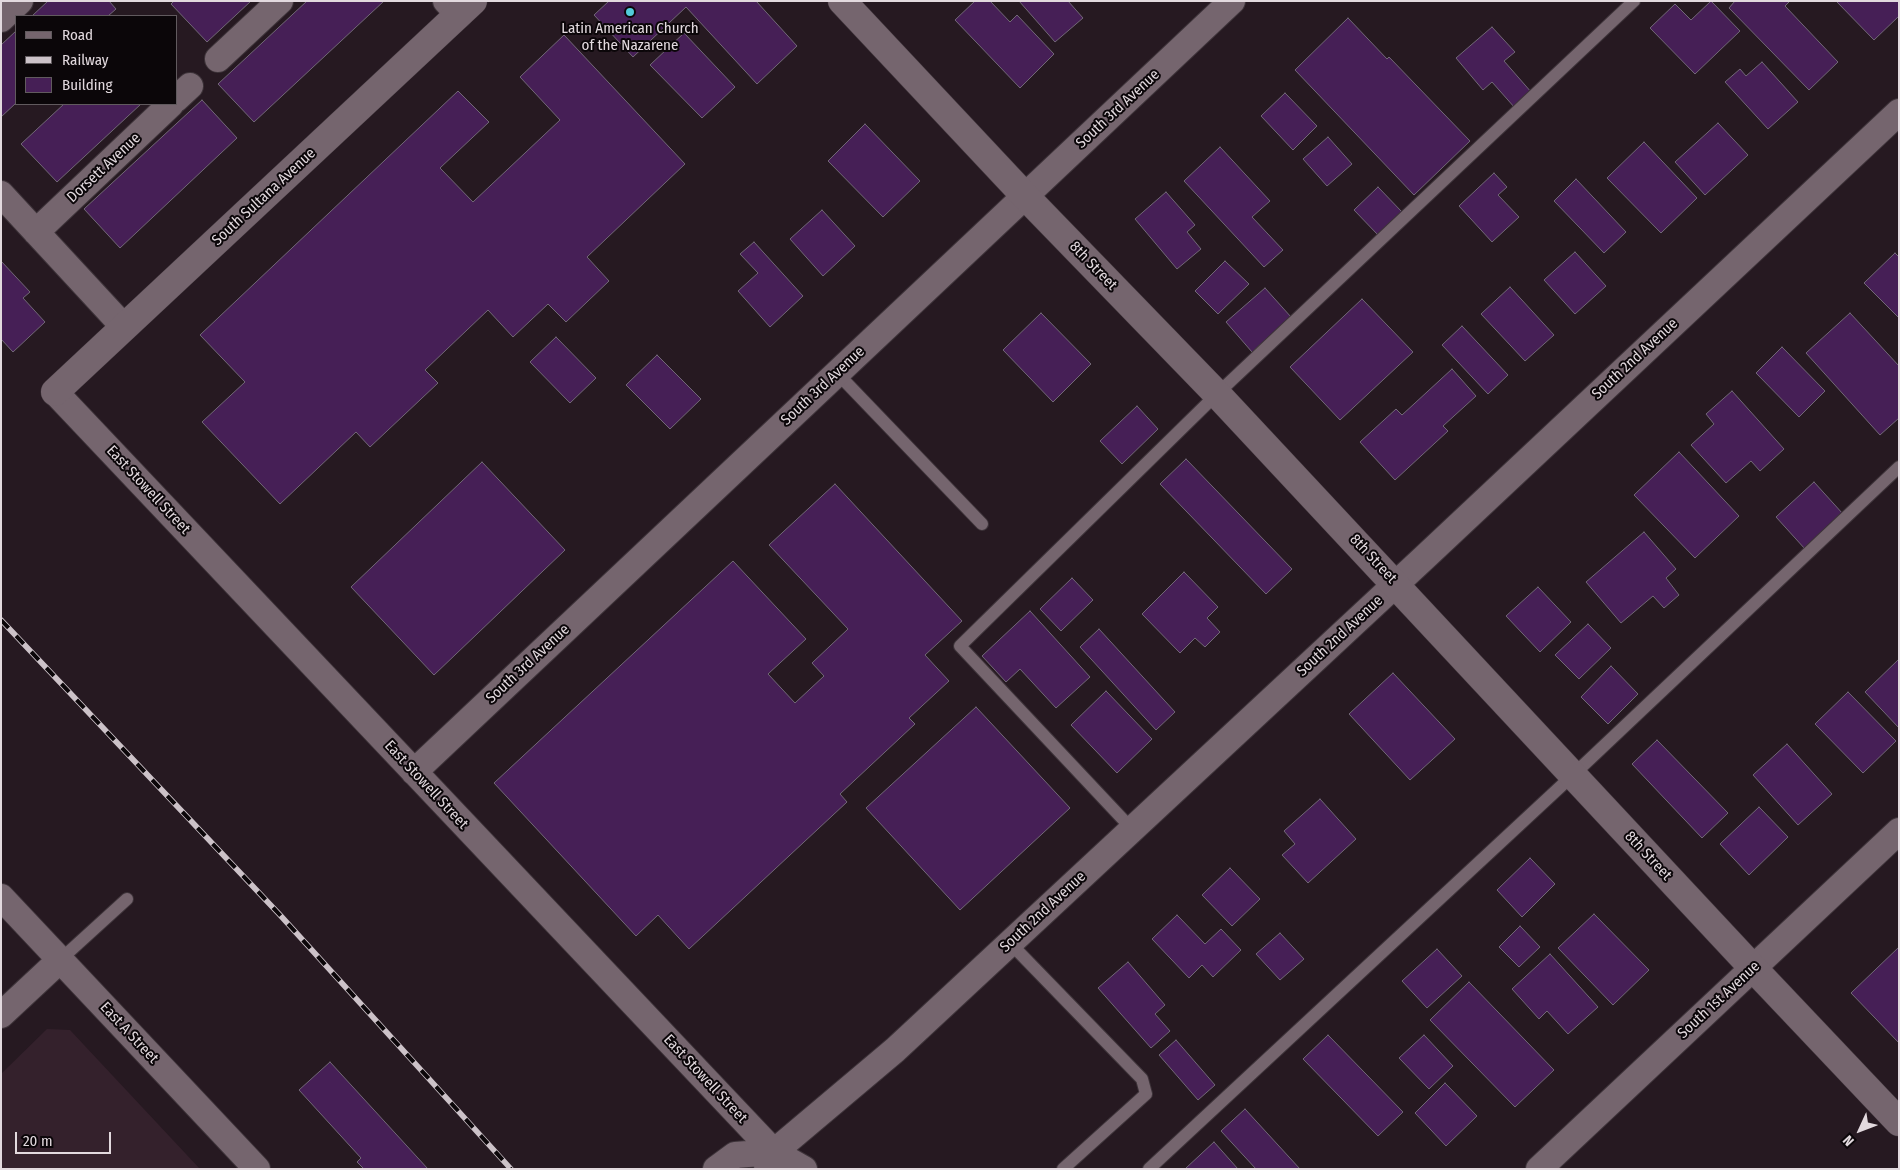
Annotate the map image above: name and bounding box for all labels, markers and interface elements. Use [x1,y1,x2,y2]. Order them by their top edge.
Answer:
marker: Latin American Church of the Nazarene [624,6,636,18]
legend [15,15,178,105]
place label: Latin American Church of the Nazarene [561,20,699,55]
text: Road [62,26,93,44]
text: Railway [62,51,109,69]
street label: South 3rd Avenue [1072,66,1164,152]
text: Building [62,76,113,94]
street label: Dorsett Avenue [64,129,144,207]
street label: South Sultana Avenue [209,144,319,250]
street label: 8th Street [1065,238,1121,294]
street label: South 2nd Avenue [1588,315,1682,403]
street label: South 3rd Avenue [777,343,869,429]
street label: East Stowell Street [102,442,194,538]
street label: 8th Street [1346,531,1400,587]
street label: South 2nd Avenue [1293,592,1387,680]
street label: South 3rd Avenue [482,621,574,707]
street label: East Stowell Street [380,737,472,833]
street label: 8th Street [1621,828,1675,884]
street label: South 2nd Avenue [996,868,1090,956]
street label: South 1st Avenue [1674,958,1764,1042]
street label: East A Street [96,999,162,1067]
street label: East Stowell Street [659,1031,751,1127]
north arrow [1835,1105,1885,1155]
scale bar [18,1122,114,1154]
text: 20 m [23,1132,53,1150]
text: N [1840,1132,1858,1149]

